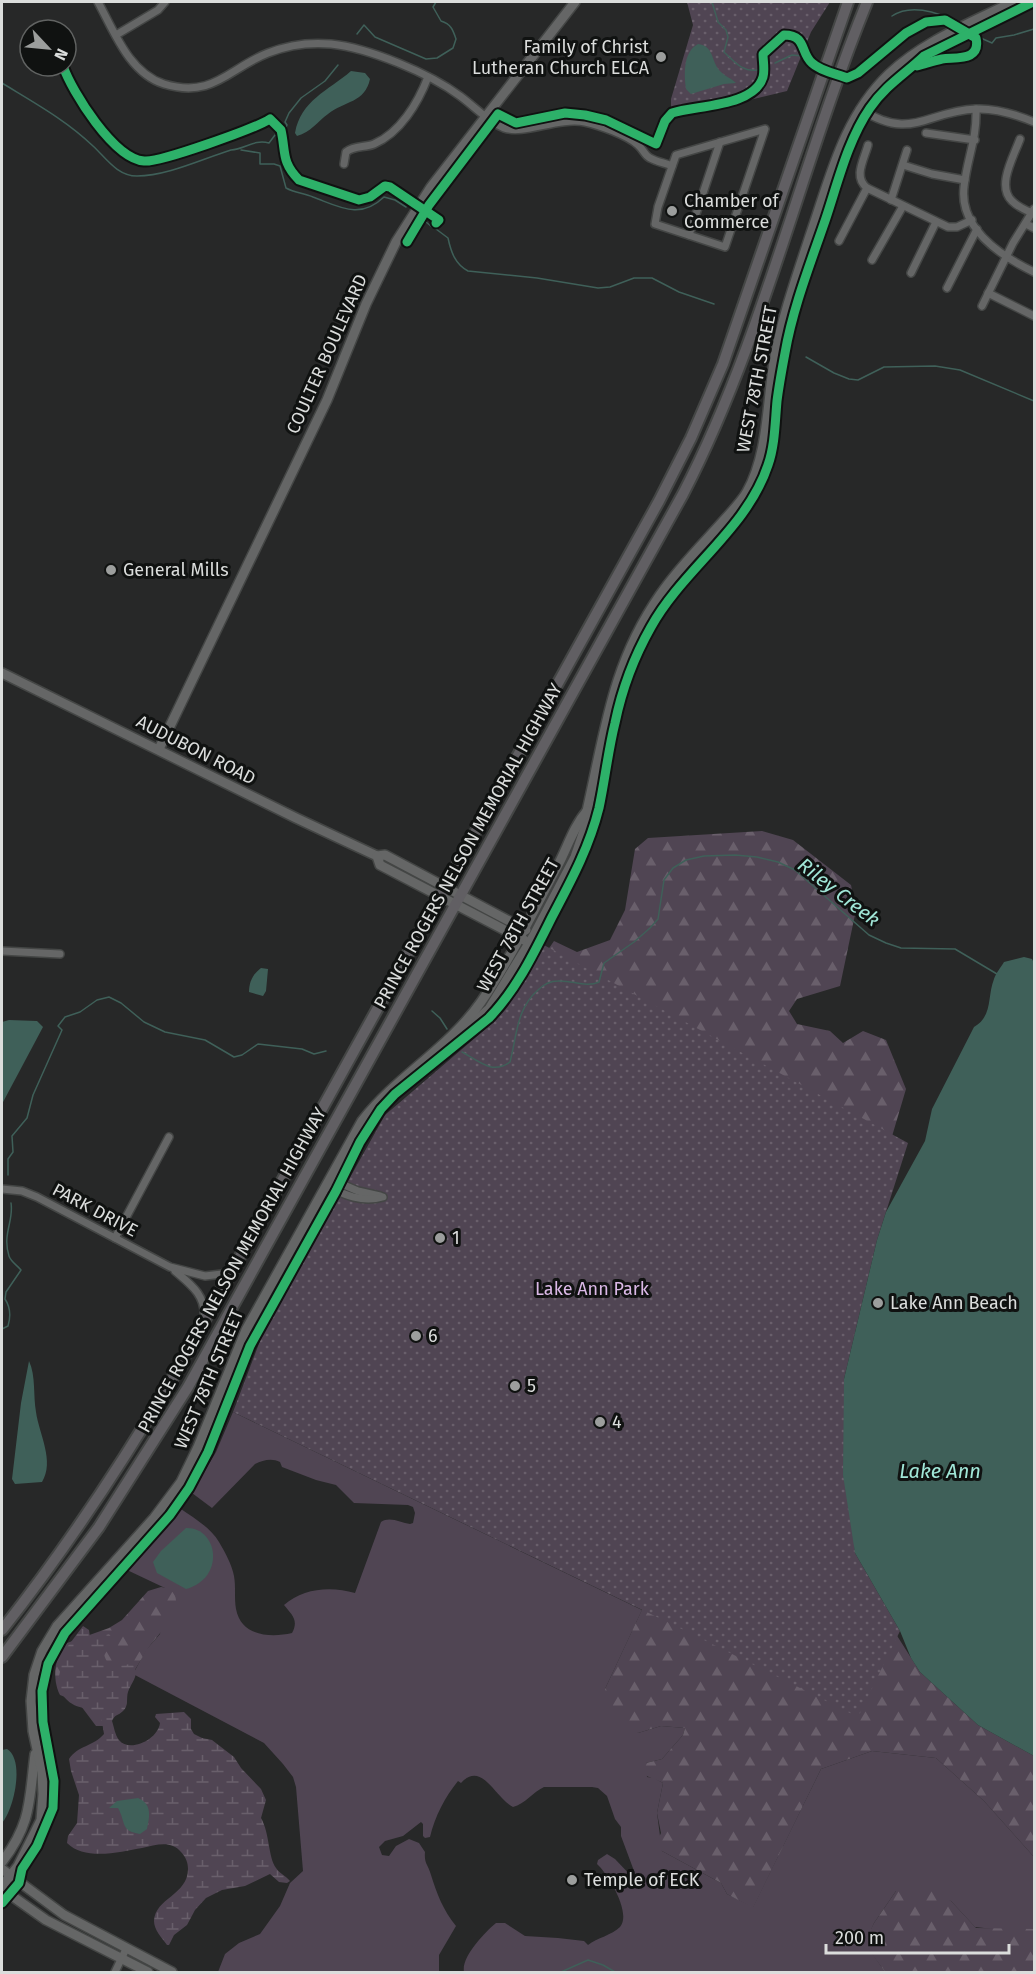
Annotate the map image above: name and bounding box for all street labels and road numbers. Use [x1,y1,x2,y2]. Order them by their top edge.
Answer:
street label: COULTER BOULEVARD [282,271,372,437]
street label: WEST 78TH STREET [732,303,782,454]
street label: PRINCE ROGERS NELSON MEMORIAL HIGHWAY [369,679,567,1012]
street label: AUDUBON ROAD [133,710,259,790]
street label: WEST 78TH STREET [472,854,564,996]
street label: PRINCE ROGERS NELSON MEMORIAL HIGHWAY [133,1103,331,1436]
street label: PARK DRIVE [49,1178,141,1242]
street label: WEST 78TH STREET [170,1305,249,1452]

